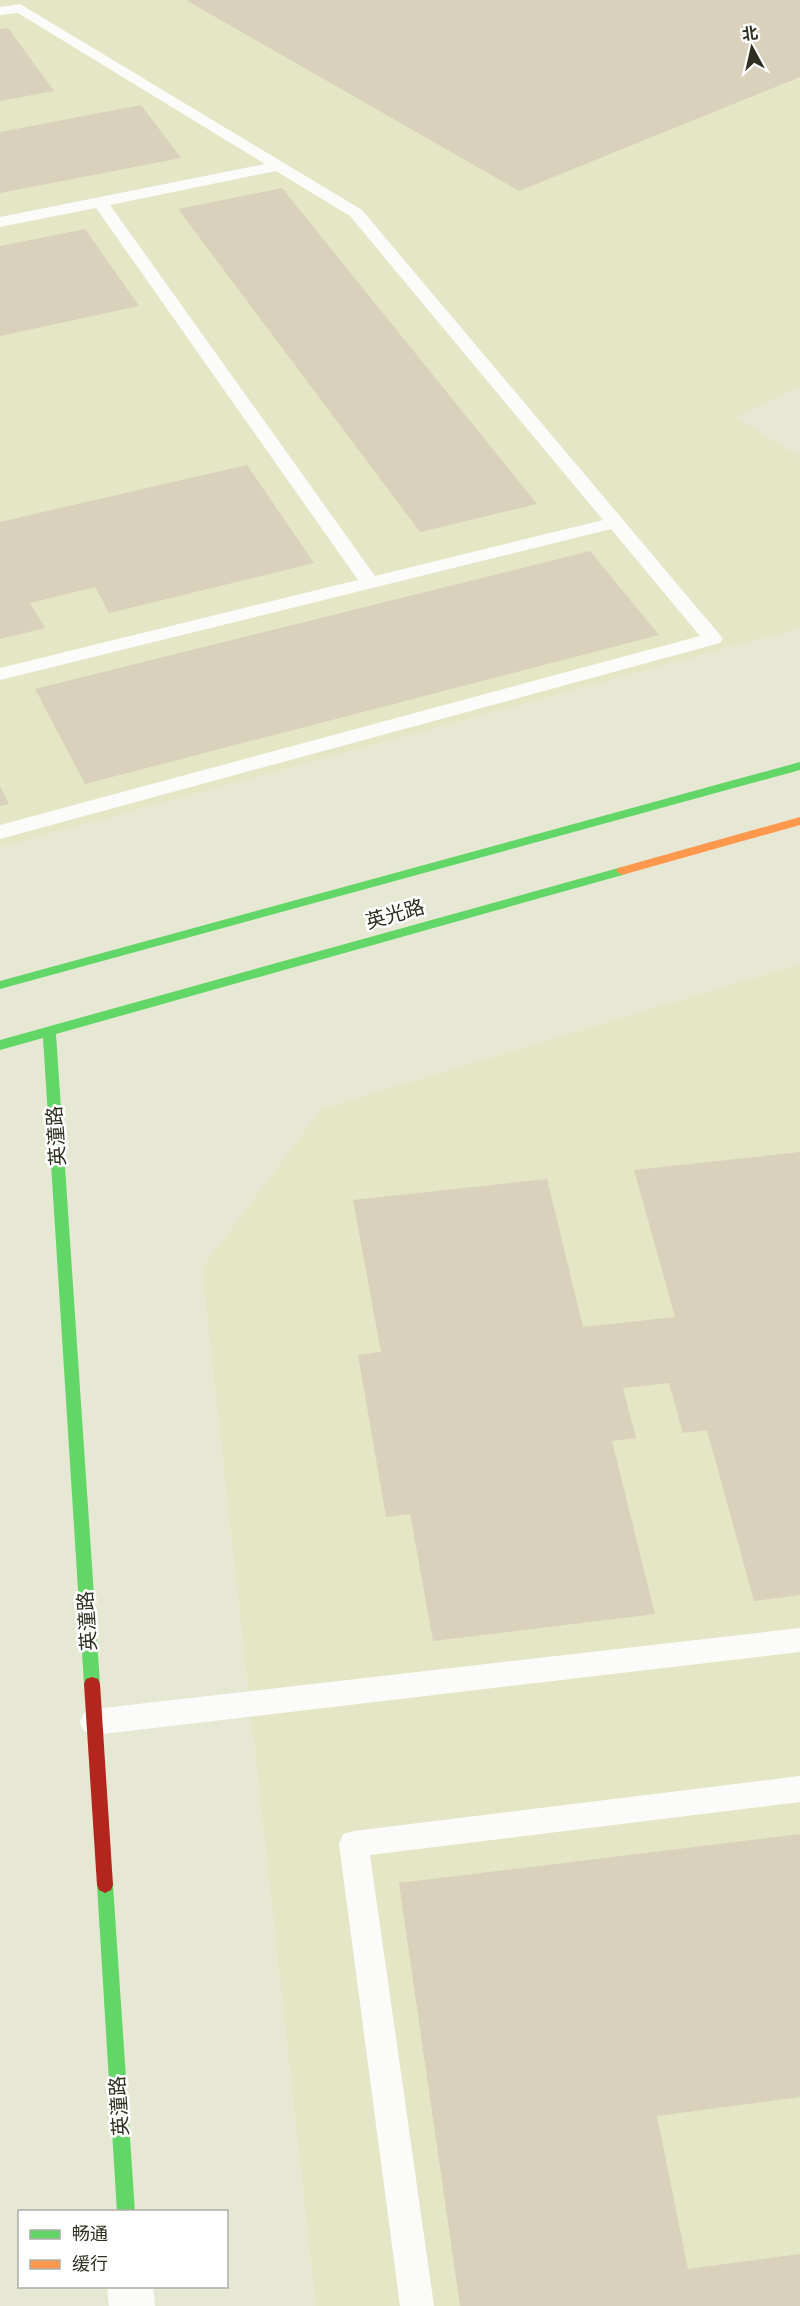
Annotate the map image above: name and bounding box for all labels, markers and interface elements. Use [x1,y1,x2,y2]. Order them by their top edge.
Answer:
north arrow [722,18,782,78]
text: 北 [741,22,759,44]
street label: 英光路 [363,893,427,934]
street label: 英潼路 [41,1105,70,1167]
street label: 英潼路 [72,1590,101,1652]
street label: 英潼路 [104,2075,133,2137]
legend [18,2210,228,2288]
text: 畅通 [72,2222,108,2245]
text: 缓行 [72,2252,108,2275]

